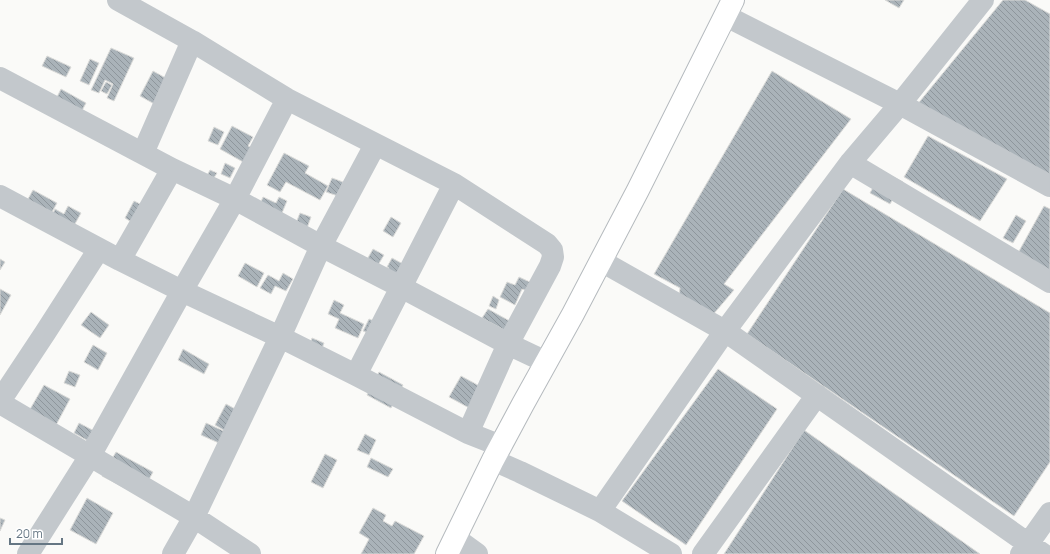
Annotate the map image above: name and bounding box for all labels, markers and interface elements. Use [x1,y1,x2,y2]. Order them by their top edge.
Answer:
scale bar [10,520,62,546]
text: 20 m [16,525,43,542]

